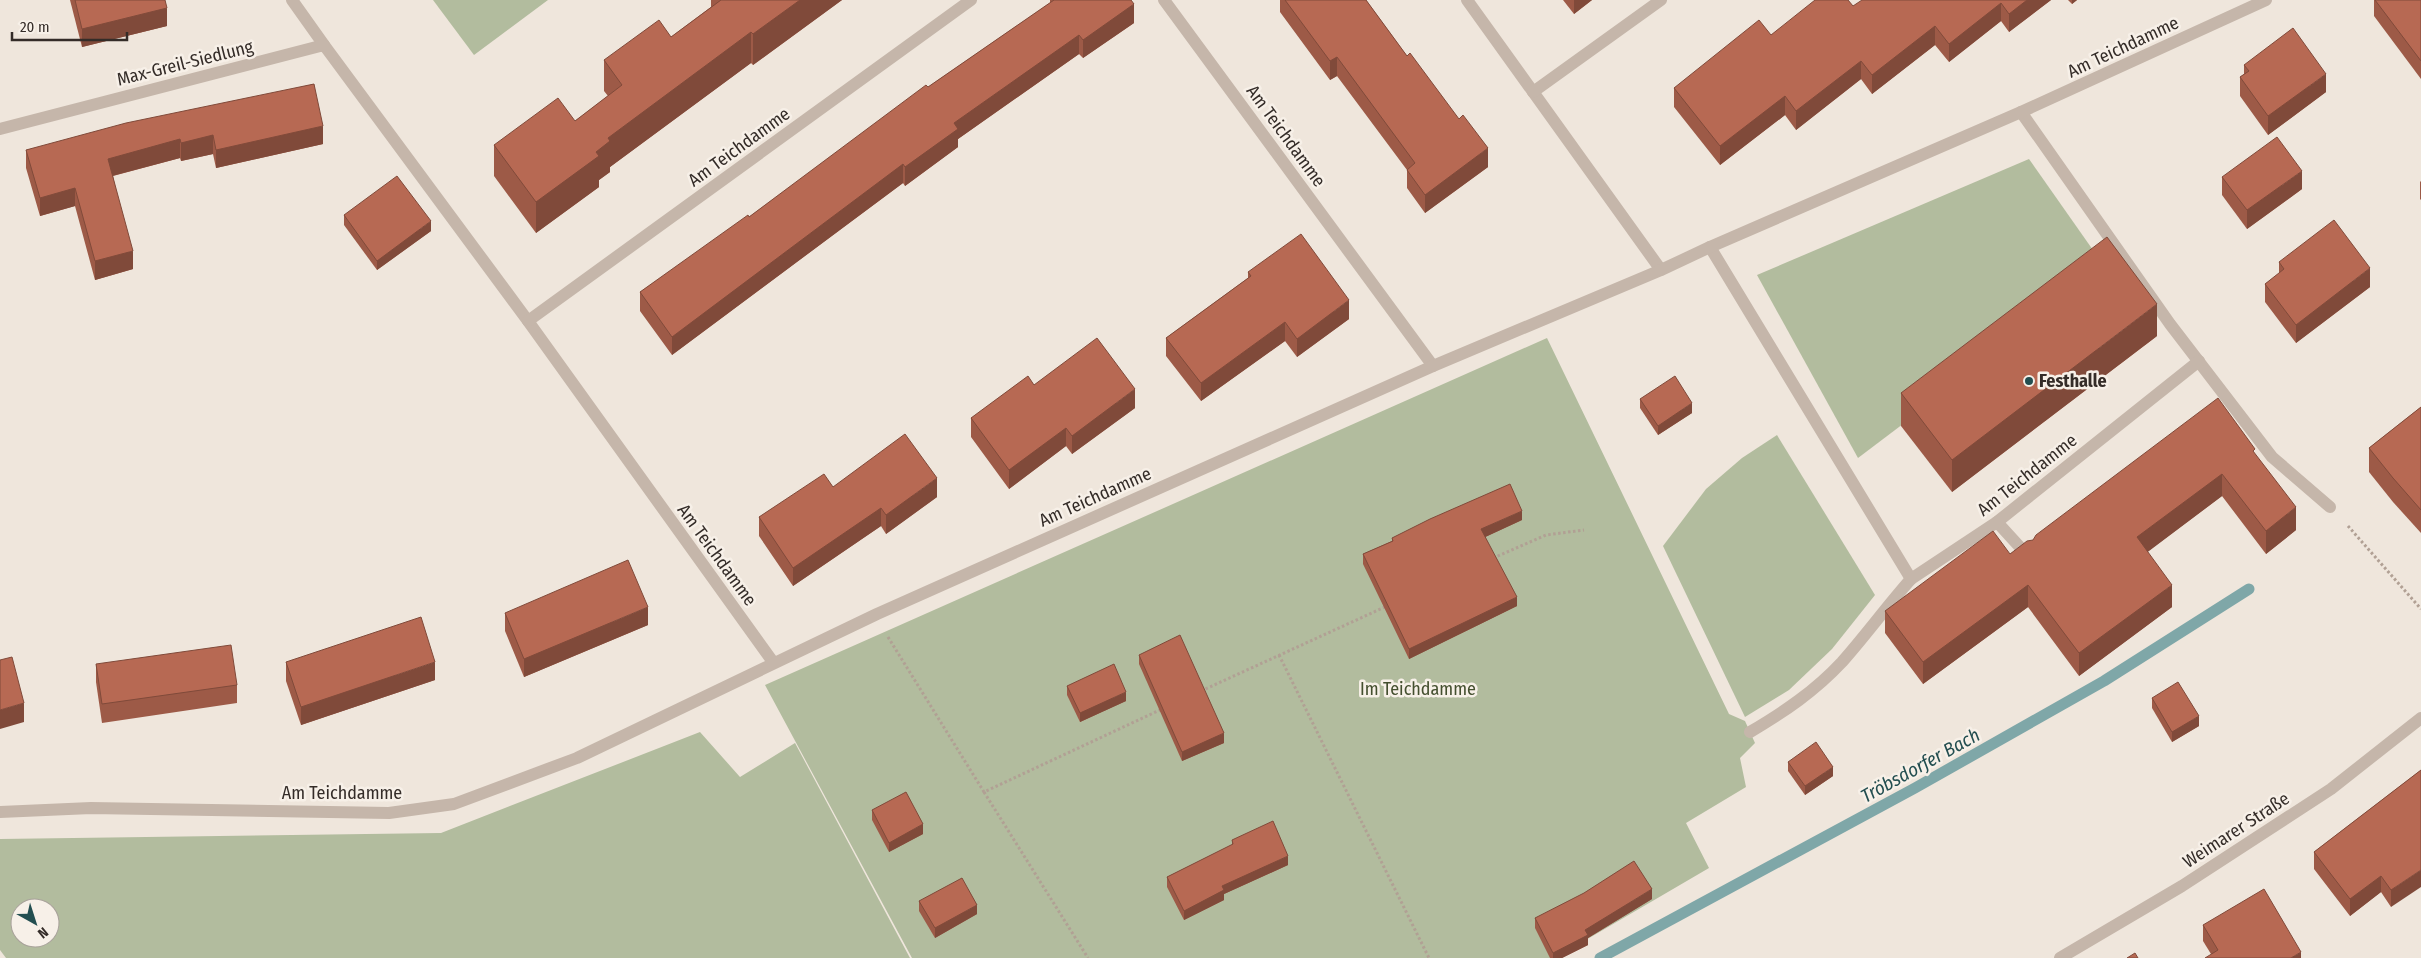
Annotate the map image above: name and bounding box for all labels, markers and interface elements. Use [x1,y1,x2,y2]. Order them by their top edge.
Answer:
scale bar [12,10,128,42]
street label: Am Teichdamme [2064,12,2182,82]
text: 20 m [20,18,50,36]
street label: Max-Greil-Siedlung [115,35,256,91]
street label: Am Teichdamme [1242,81,1330,191]
street label: Am Teichdamme [684,103,794,191]
place label: Festhalle [2039,370,2107,392]
marker: Festhalle [2023,375,2035,387]
street label: Am Teichdamme [1973,429,2081,521]
street label: Am Teichdamme [1035,462,1155,532]
street label: Am Teichdamme [673,500,761,610]
park label: Im Teichdamme [1360,678,1476,700]
water label: Tröbsdorfer Bach [1857,723,1984,808]
street label: Am Teichdamme [282,782,402,804]
street label: Weimarer Straße [2179,787,2293,873]
north arrow [10,898,60,948]
text: N [34,923,51,942]

